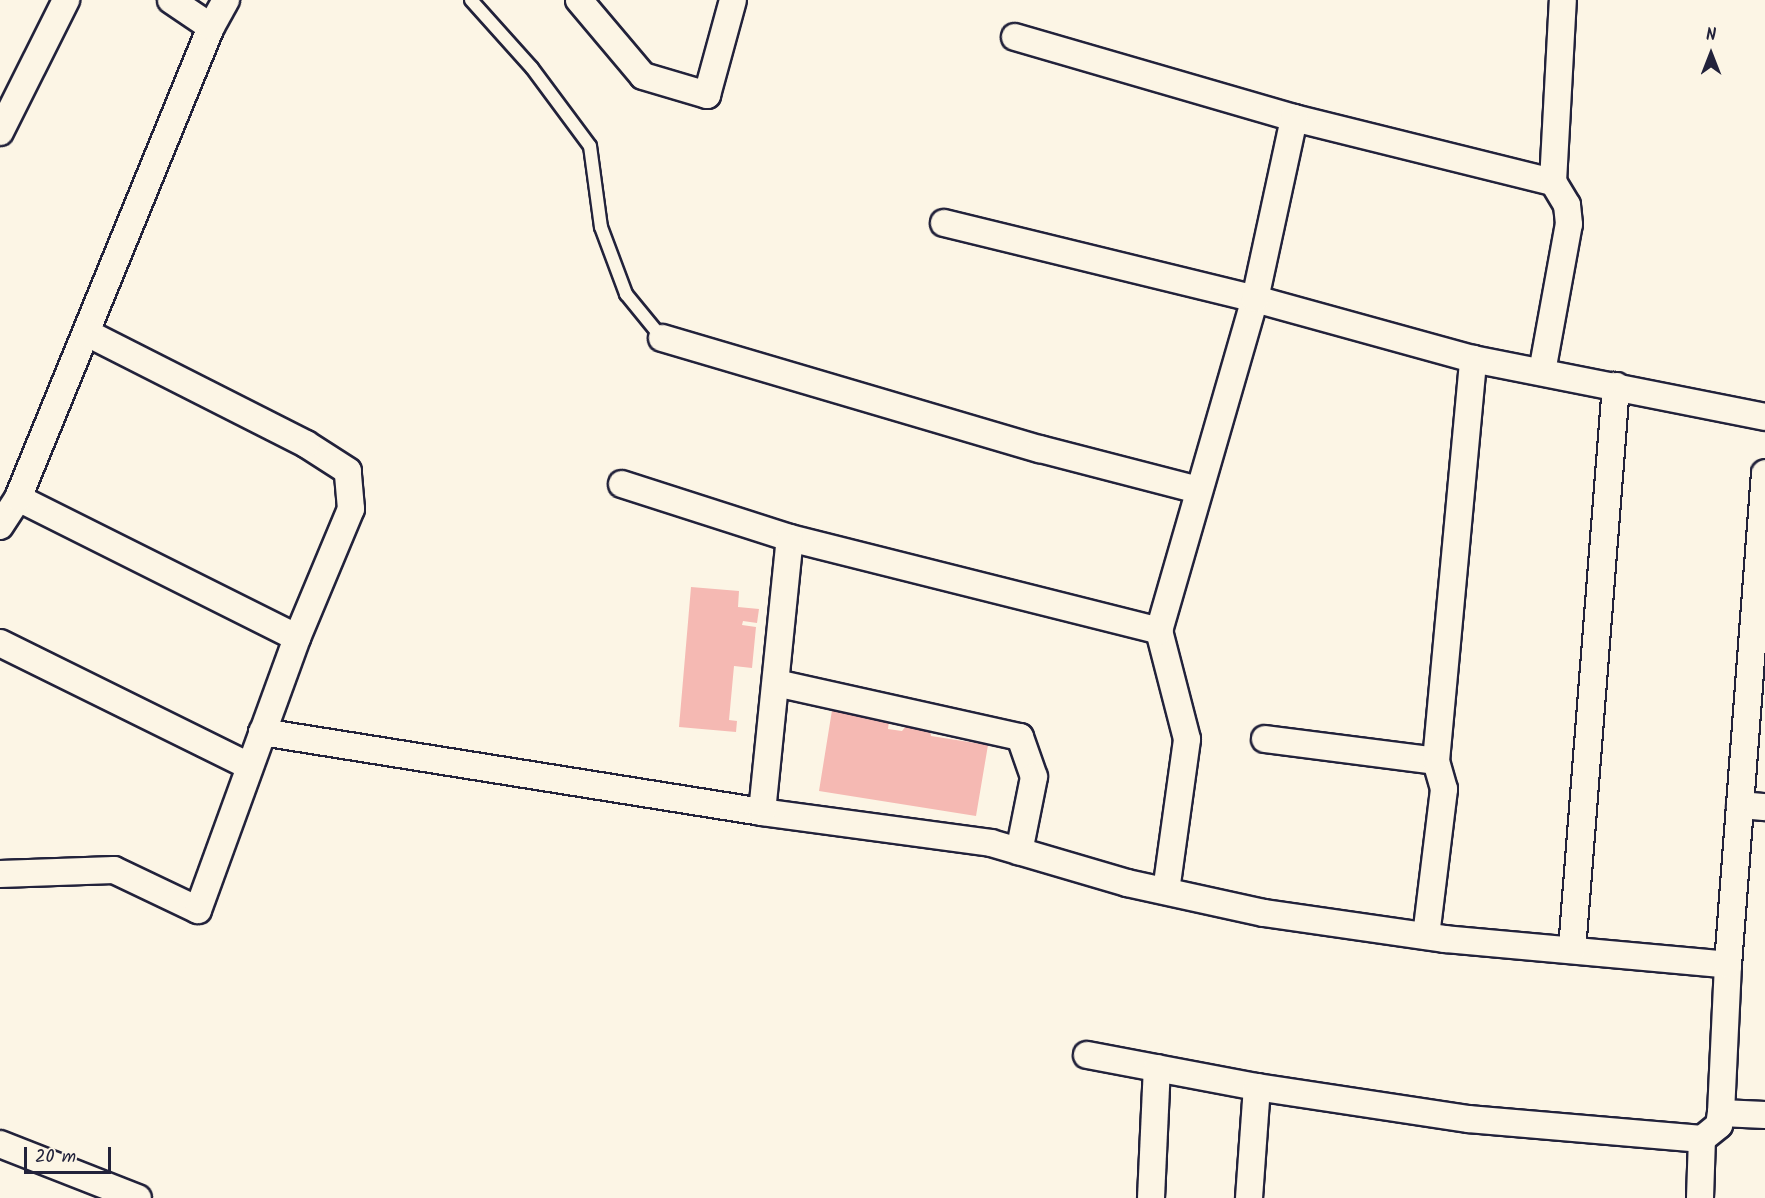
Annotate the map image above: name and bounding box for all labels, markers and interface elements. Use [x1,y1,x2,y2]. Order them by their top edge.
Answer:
text: N [1706,23,1716,48]
north arrow [1681,24,1741,84]
scale bar [27,1135,114,1173]
text: 20 m [35,1143,76,1172]

